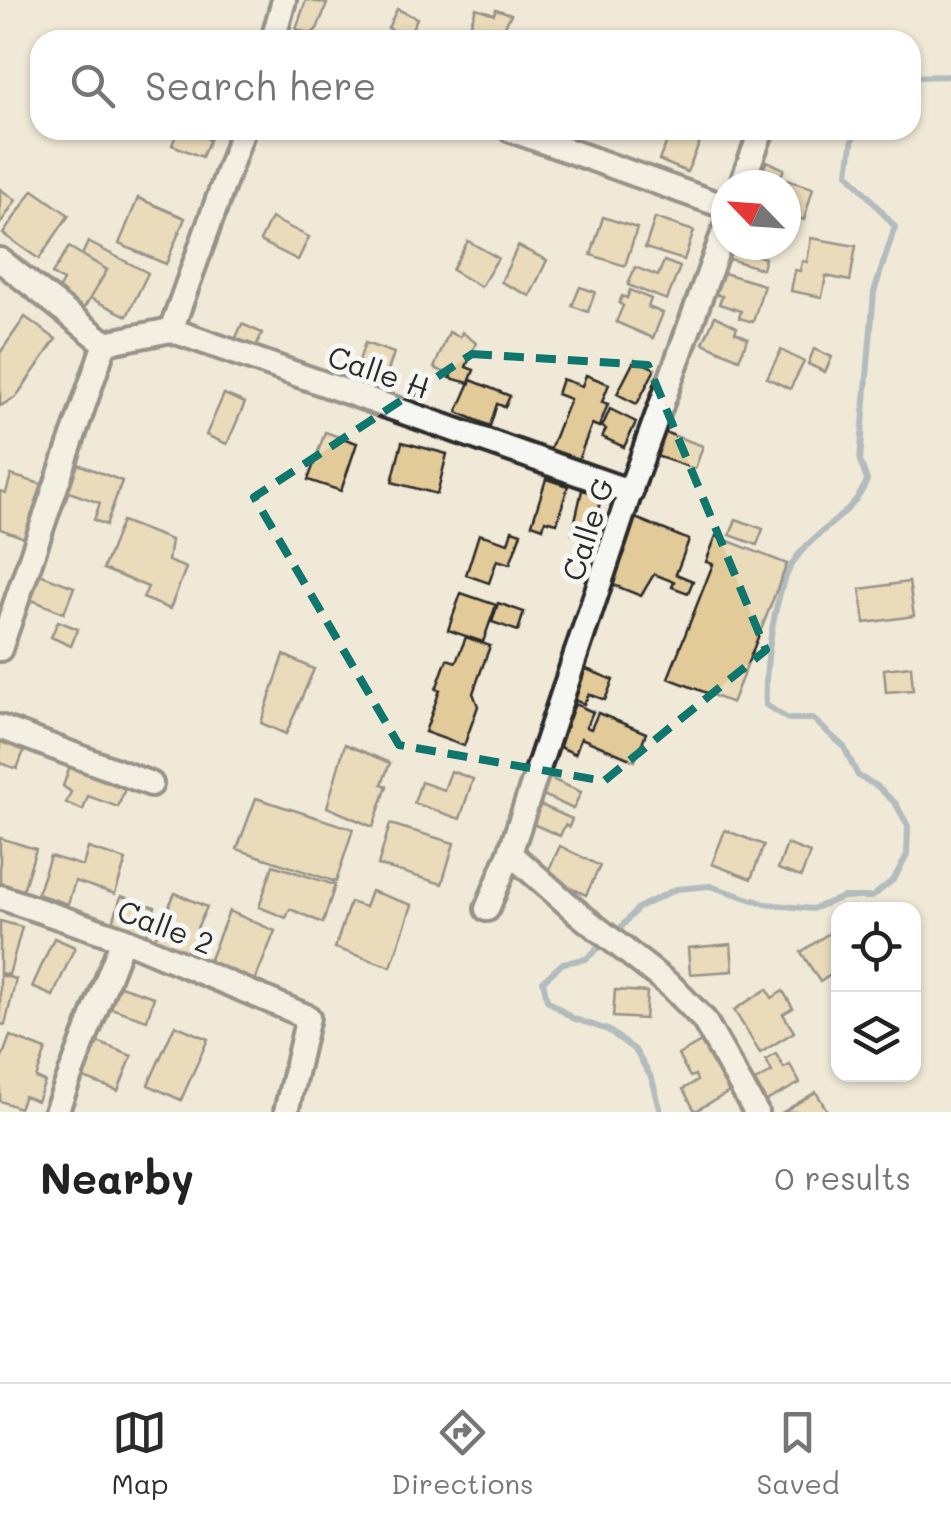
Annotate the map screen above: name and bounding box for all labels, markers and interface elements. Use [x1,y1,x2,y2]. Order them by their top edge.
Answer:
search box [30,30,921,140]
icon: search [65,58,120,113]
text: Search here [145,60,376,110]
north arrow [711,170,801,260]
street label: Calle H [323,335,435,407]
street label: Calle G [552,473,622,585]
street label: Calle 2 [112,889,220,963]
map controls [831,902,921,1082]
button: locate [831,902,921,992]
button: layers [831,992,921,1082]
text: Nearby [40,1150,194,1205]
text: 0 results [774,1156,911,1198]
tab: Map [111,1405,168,1501]
tab: Directions [391,1405,534,1501]
tab: Saved [756,1405,840,1501]

